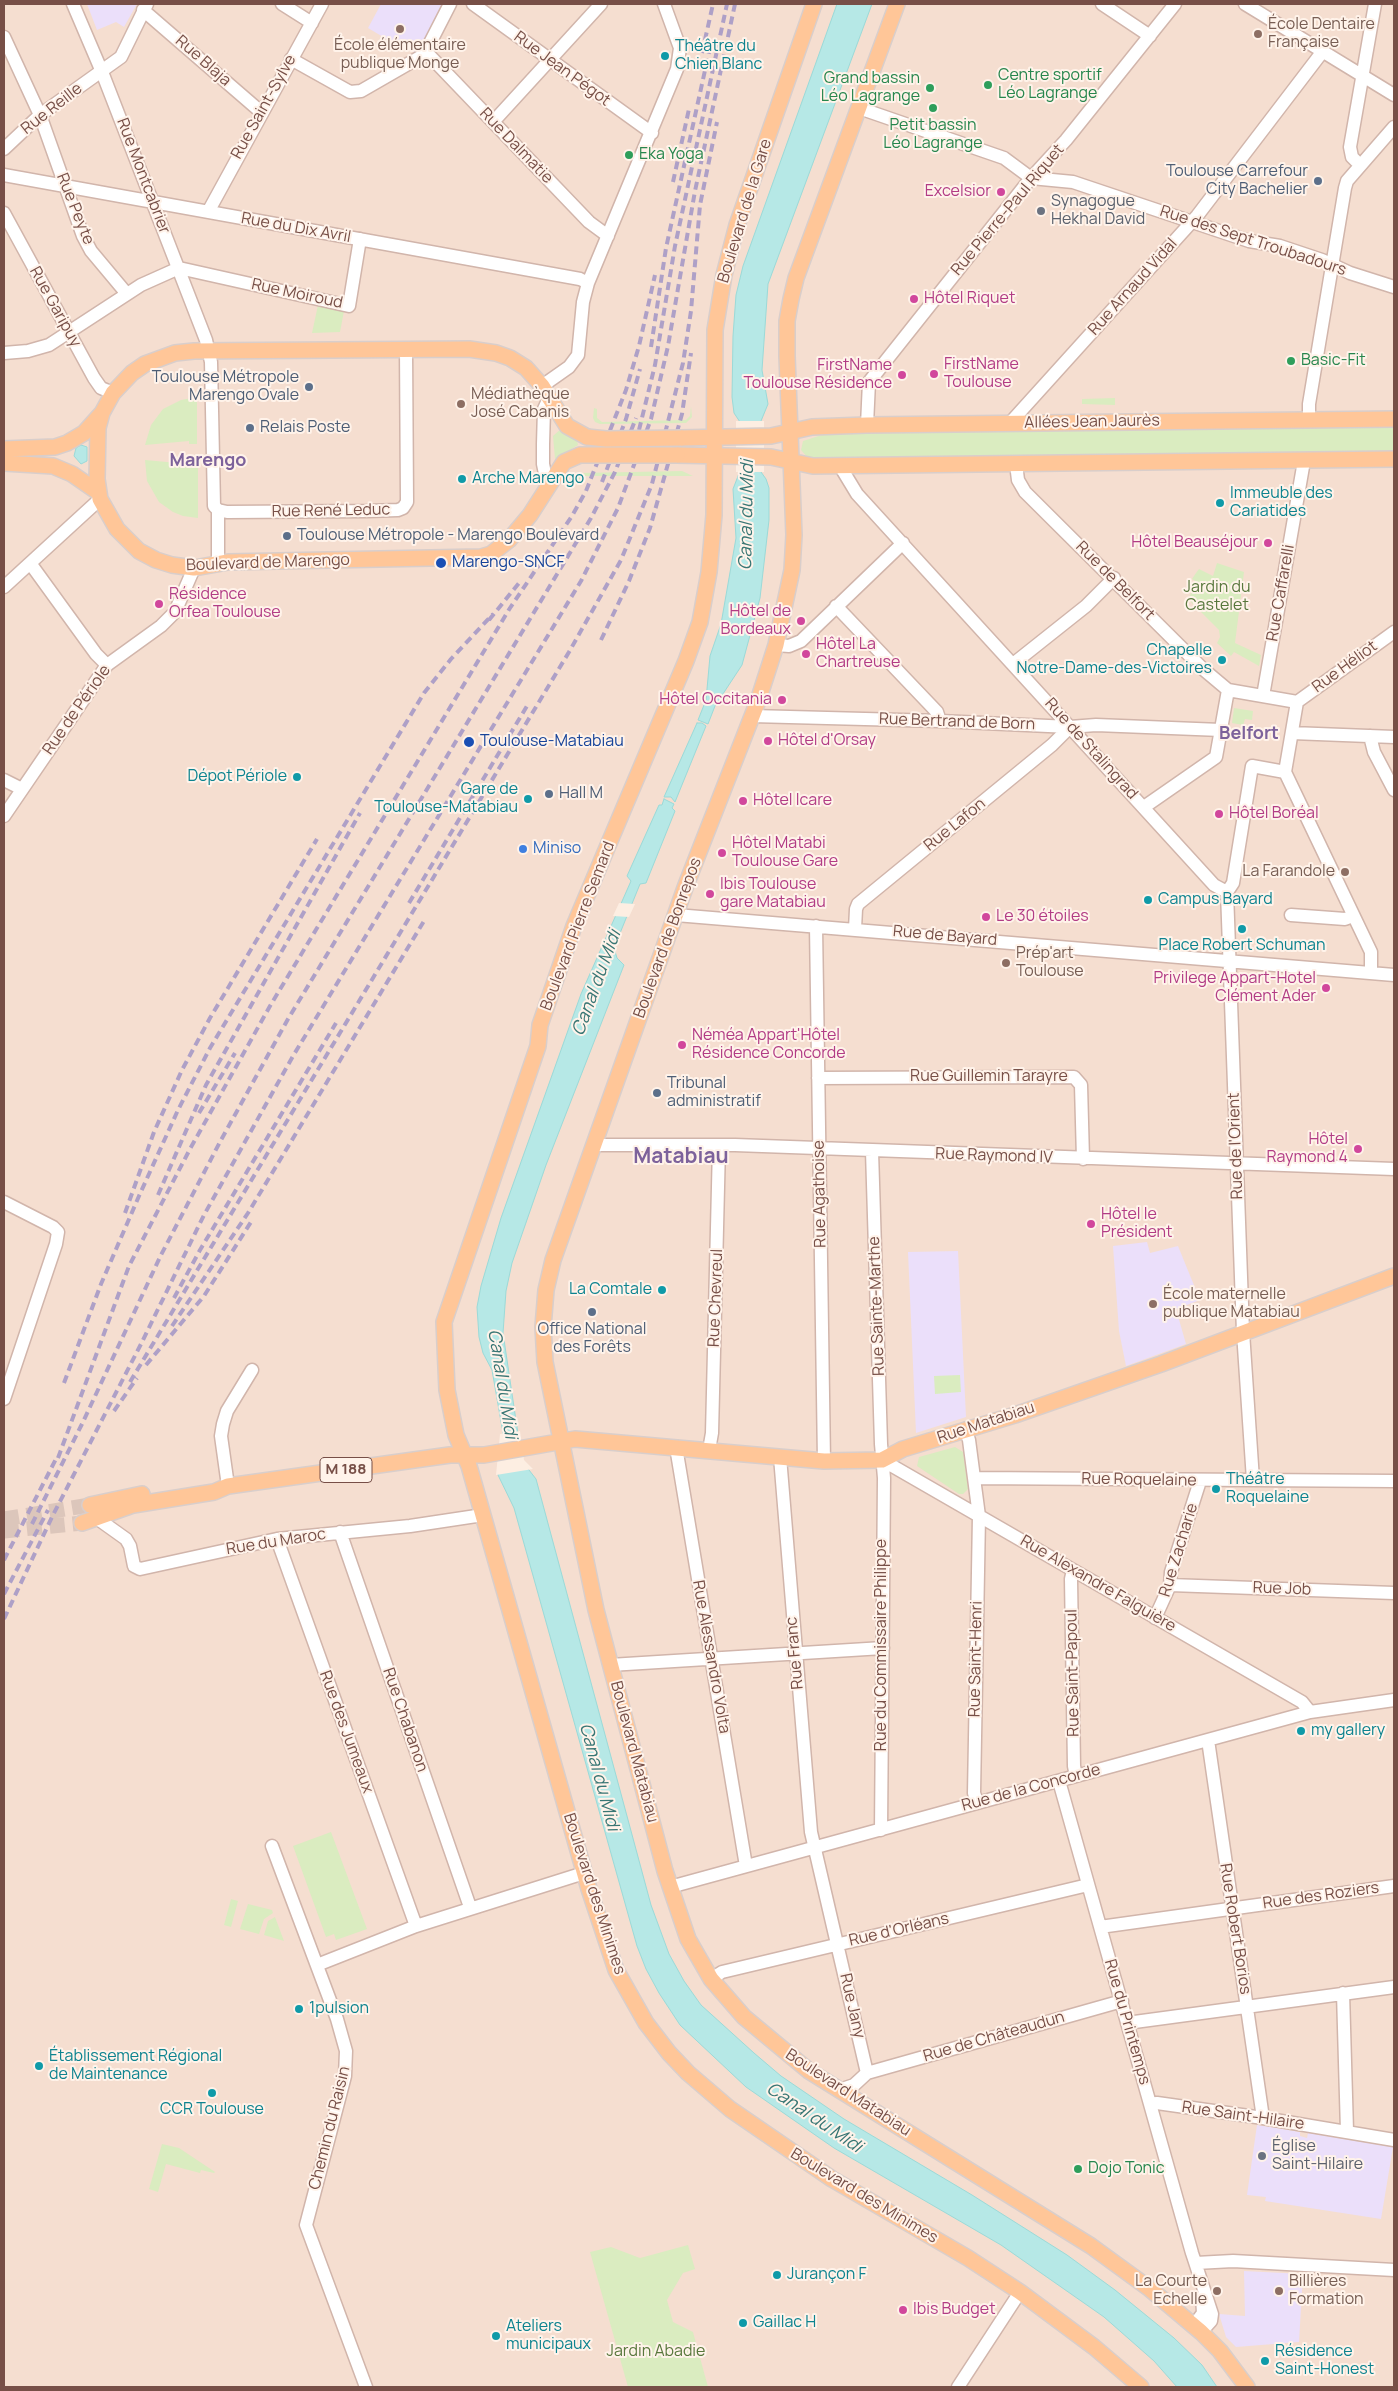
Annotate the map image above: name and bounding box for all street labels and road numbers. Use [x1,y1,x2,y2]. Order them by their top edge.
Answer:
street label: Rue Jean Pégot [510,28,614,110]
street label: Rue Blaja [171,32,235,90]
street label: Rue Saint-Sylve [227,51,301,163]
street label: Rue Reille [18,79,86,139]
street label: Rue Dalmatie [475,104,557,188]
street label: Rue Montcabrier [112,115,174,237]
street label: Boulevard de la Gare [714,137,776,285]
street label: Rue Pierre-Paul Riquet [947,140,1069,280]
street label: Rue Peyte [52,170,98,248]
street label: Rue des Sept Troubadours [1157,202,1349,280]
street label: Rue du Dix Avril [240,209,352,247]
street label: Rue Arnaud Vidal [1084,235,1182,339]
street label: Rue Garipuy [25,263,85,351]
street label: Rue Moiroud [250,275,344,313]
street label: Allées Jean Jaurès [1024,411,1160,433]
street label: Rue René Leduc [271,500,391,522]
street label: Rue de Belfort [1071,537,1159,625]
street label: Rue Caffarelli [1263,543,1299,643]
street label: Boulevard de Marengo [186,551,350,575]
street label: Rue Héliot [1309,637,1381,697]
street label: Rue de Périole [39,661,115,759]
street label: Rue de Stalingrad [1041,694,1141,804]
street label: Rue Bertrand de Born [878,710,1036,734]
street label: Rue Lafon [920,794,990,856]
street label: Boulevard Pierre Semard [537,839,619,1013]
street label: Boulevard de Bonrepos [630,855,706,1021]
street label: Rue de Bayard [892,922,998,950]
street label: Rue Guillemin Tarayre [910,1067,1068,1087]
street label: Rue de l'Orient [1225,1092,1247,1200]
street label: Rue Agathoise [809,1140,831,1248]
street label: Rue Raymond IV [935,1144,1053,1168]
street label: Rue Sainte-Marthe [865,1236,889,1376]
street label: Rue Chevreul [705,1248,727,1348]
street label: Rue Matabiau [935,1398,1037,1448]
road number: M 188 [320,1458,372,1482]
street label: Rue Roquelaine [1081,1469,1197,1491]
street label: Rue Zacharie [1156,1501,1202,1599]
street label: Rue du Maroc [225,1525,327,1559]
street label: Rue Alexandre Falguière [1017,1532,1179,1636]
street label: Rue du Commissaire Philippe [872,1539,892,1751]
street label: Rue Job [1252,1578,1312,1600]
street label: Rue Alessandro Volta [688,1579,734,1735]
street label: Rue Saint-Henri [965,1601,987,1717]
street label: Rue Saint-Papoul [1062,1609,1084,1737]
street label: Rue Franc [782,1616,808,1690]
street label: Rue Chabanon [378,1665,432,1775]
street label: Rue des Jumeaux [315,1668,377,1796]
street label: Boulevard Matabiau [606,1679,662,1825]
street label: Rue de la Concorde [960,1760,1102,1816]
street label: Boulevard des Minimes [559,1811,629,1977]
street label: Rue Robert Borios [1215,1862,1255,1996]
street label: Rue des Roziers [1262,1878,1380,1914]
street label: Rue d'Orléans [847,1909,951,1951]
street label: Rue du Printemps [1100,1957,1154,2087]
street label: Rue Jany [835,1972,869,2040]
street label: Rue de Châteaudun [921,2008,1067,2066]
street label: Boulevard Matabiau [782,2045,914,2141]
street label: Chemin du Raisin [305,2064,355,2192]
street label: Rue Saint-Hilaire [1181,2098,1305,2134]
street label: Boulevard des Minimes [787,2144,941,2248]

